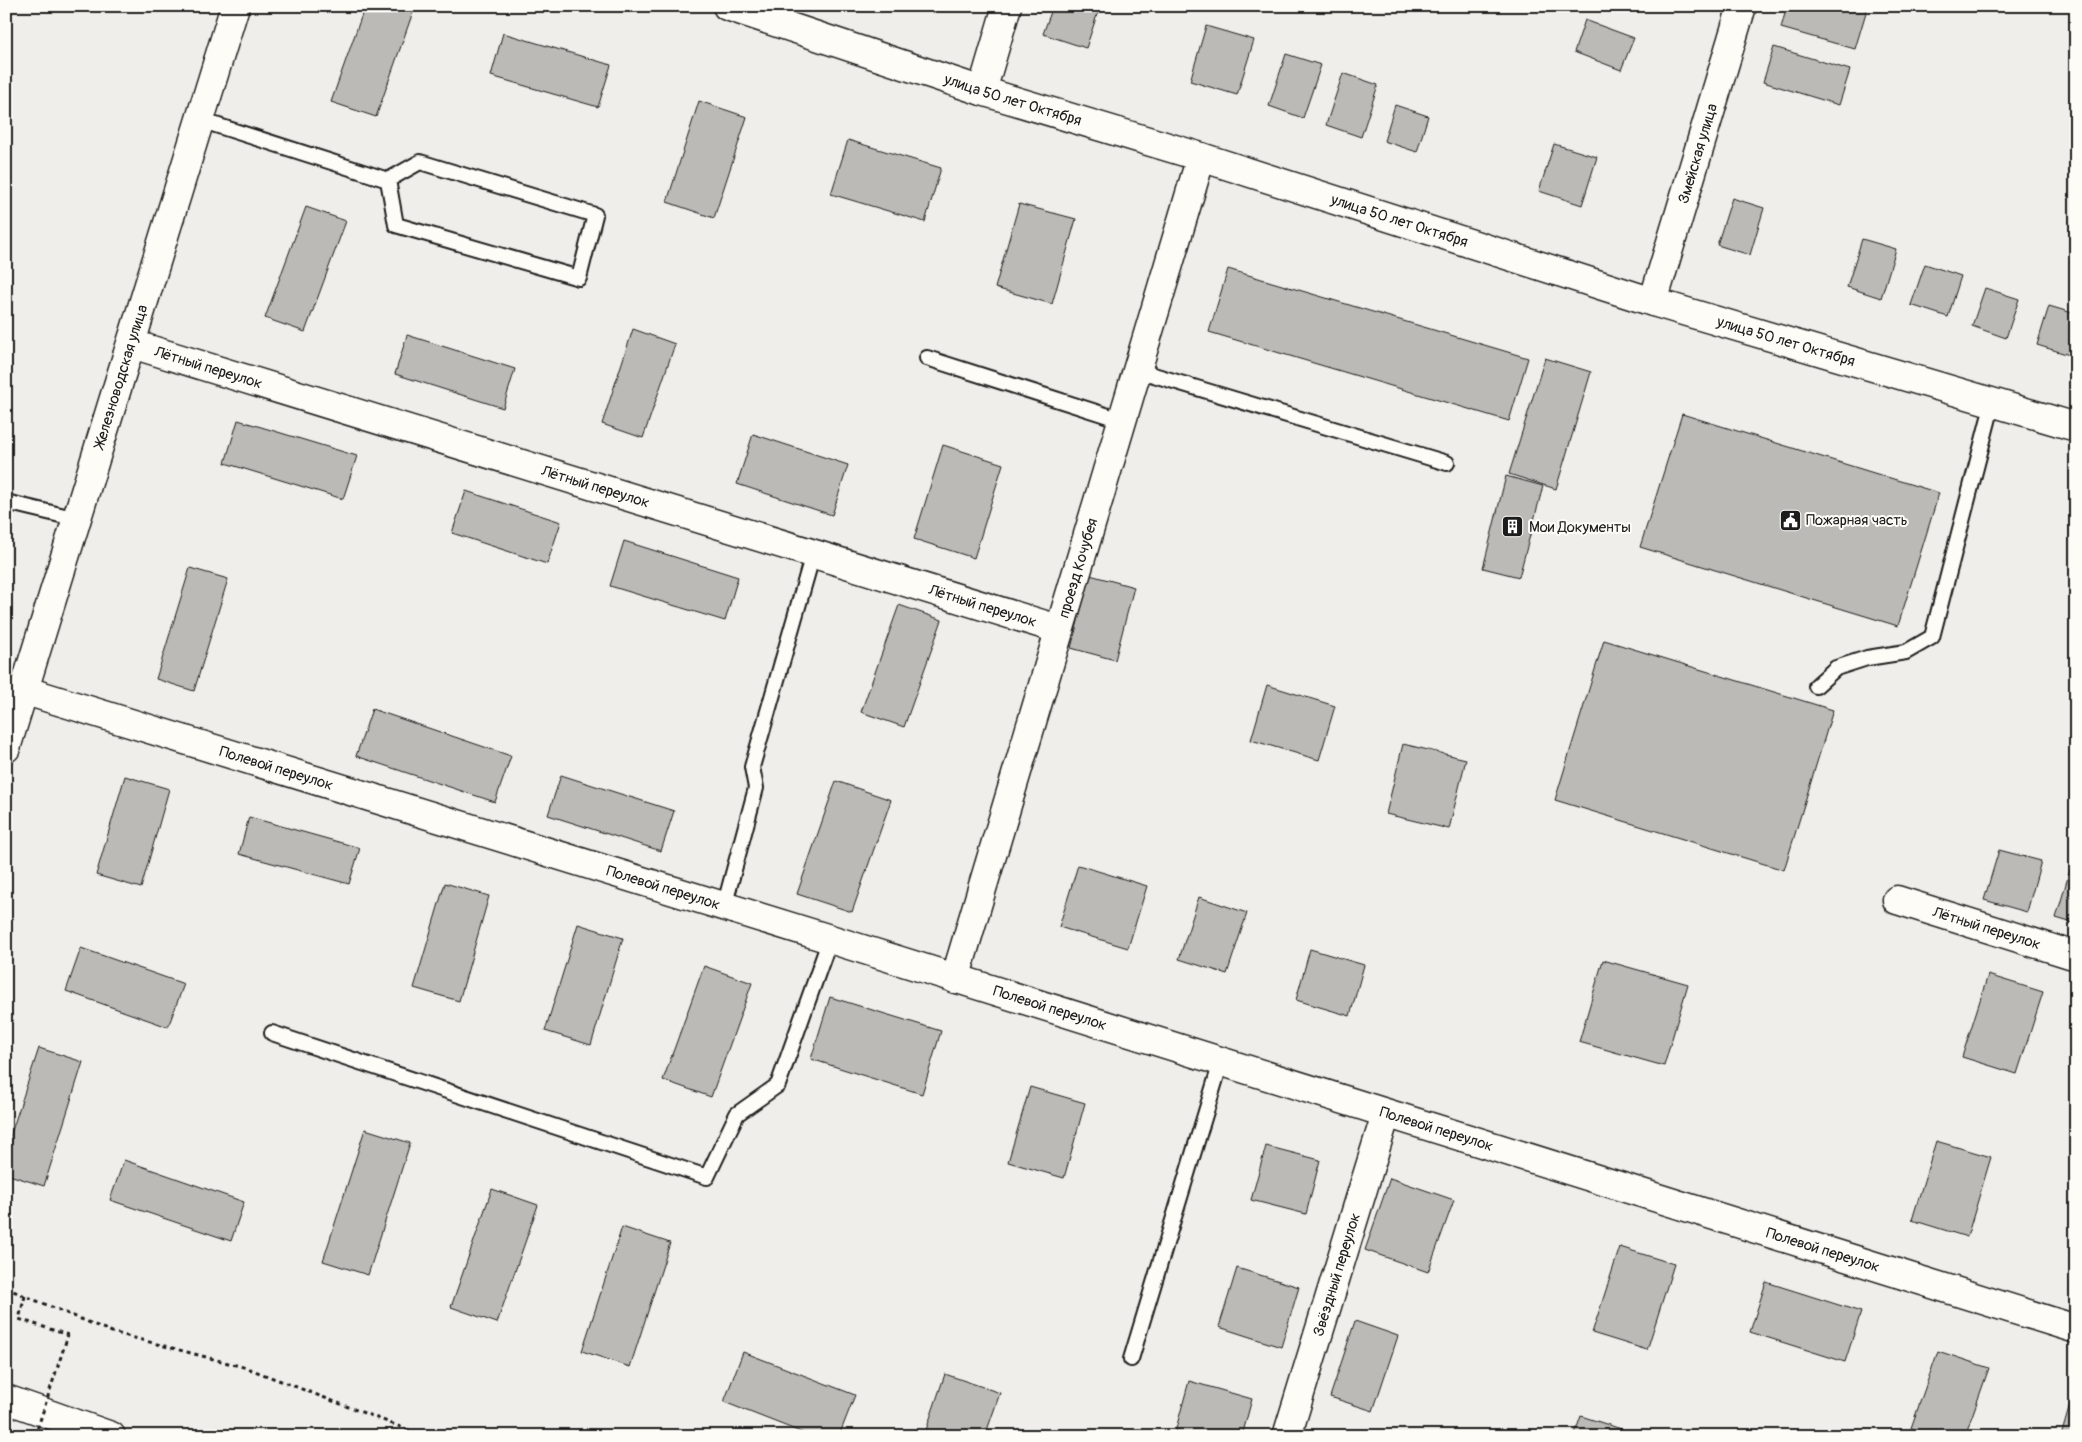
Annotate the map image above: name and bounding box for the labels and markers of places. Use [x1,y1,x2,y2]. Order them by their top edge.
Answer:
public building icon: Пожарная часть [1778,508,1802,532]
place label: Пожарная часть [1806,511,1908,530]
building icon: Мои Документы [1501,515,1525,539]
place label: Мои Документы [1529,518,1631,537]

